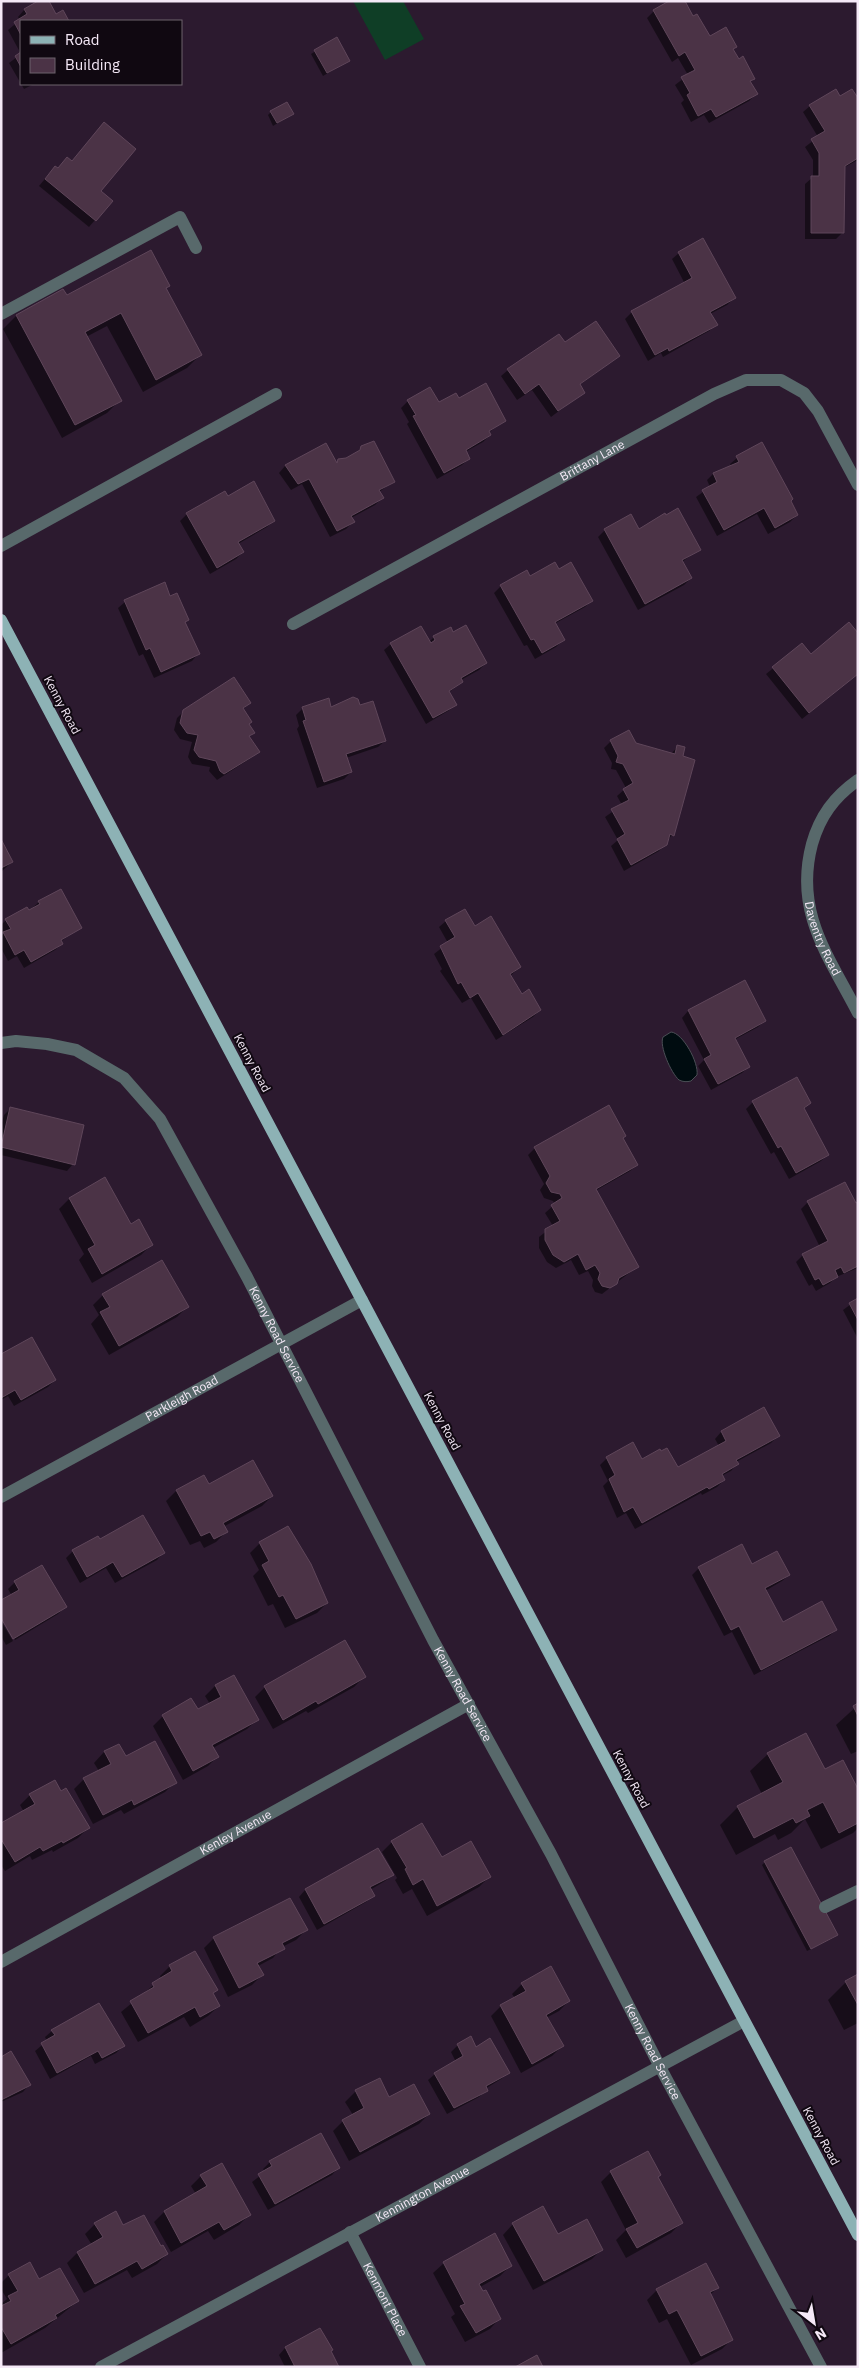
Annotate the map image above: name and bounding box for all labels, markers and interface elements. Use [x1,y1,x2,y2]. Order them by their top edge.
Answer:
legend [20,20,182,85]
text: Road [65,30,100,49]
text: Building [65,55,120,74]
street label: Brittany Lane [557,436,627,484]
street label: Kenny Road [41,673,84,736]
street label: Daventry Road [802,900,844,978]
street label: Kenny Road [231,1031,274,1094]
street label: Kenny Road Service [246,1284,308,1385]
street label: Parkleigh Road [143,1372,221,1424]
street label: Kenny Road [421,1389,464,1452]
street label: Kenny Road Service [431,1644,496,1744]
street label: Kenny Road [610,1747,653,1810]
street label: Kenley Avenue [197,1806,274,1858]
street label: Kenny Road Service [622,2001,684,2103]
street label: Kenny Road [800,2104,843,2167]
street label: Kennington Avenue [373,2162,472,2225]
street label: Kenmont Place [360,2260,411,2339]
north arrow [789,2298,839,2348]
text: N [812,2324,830,2344]

